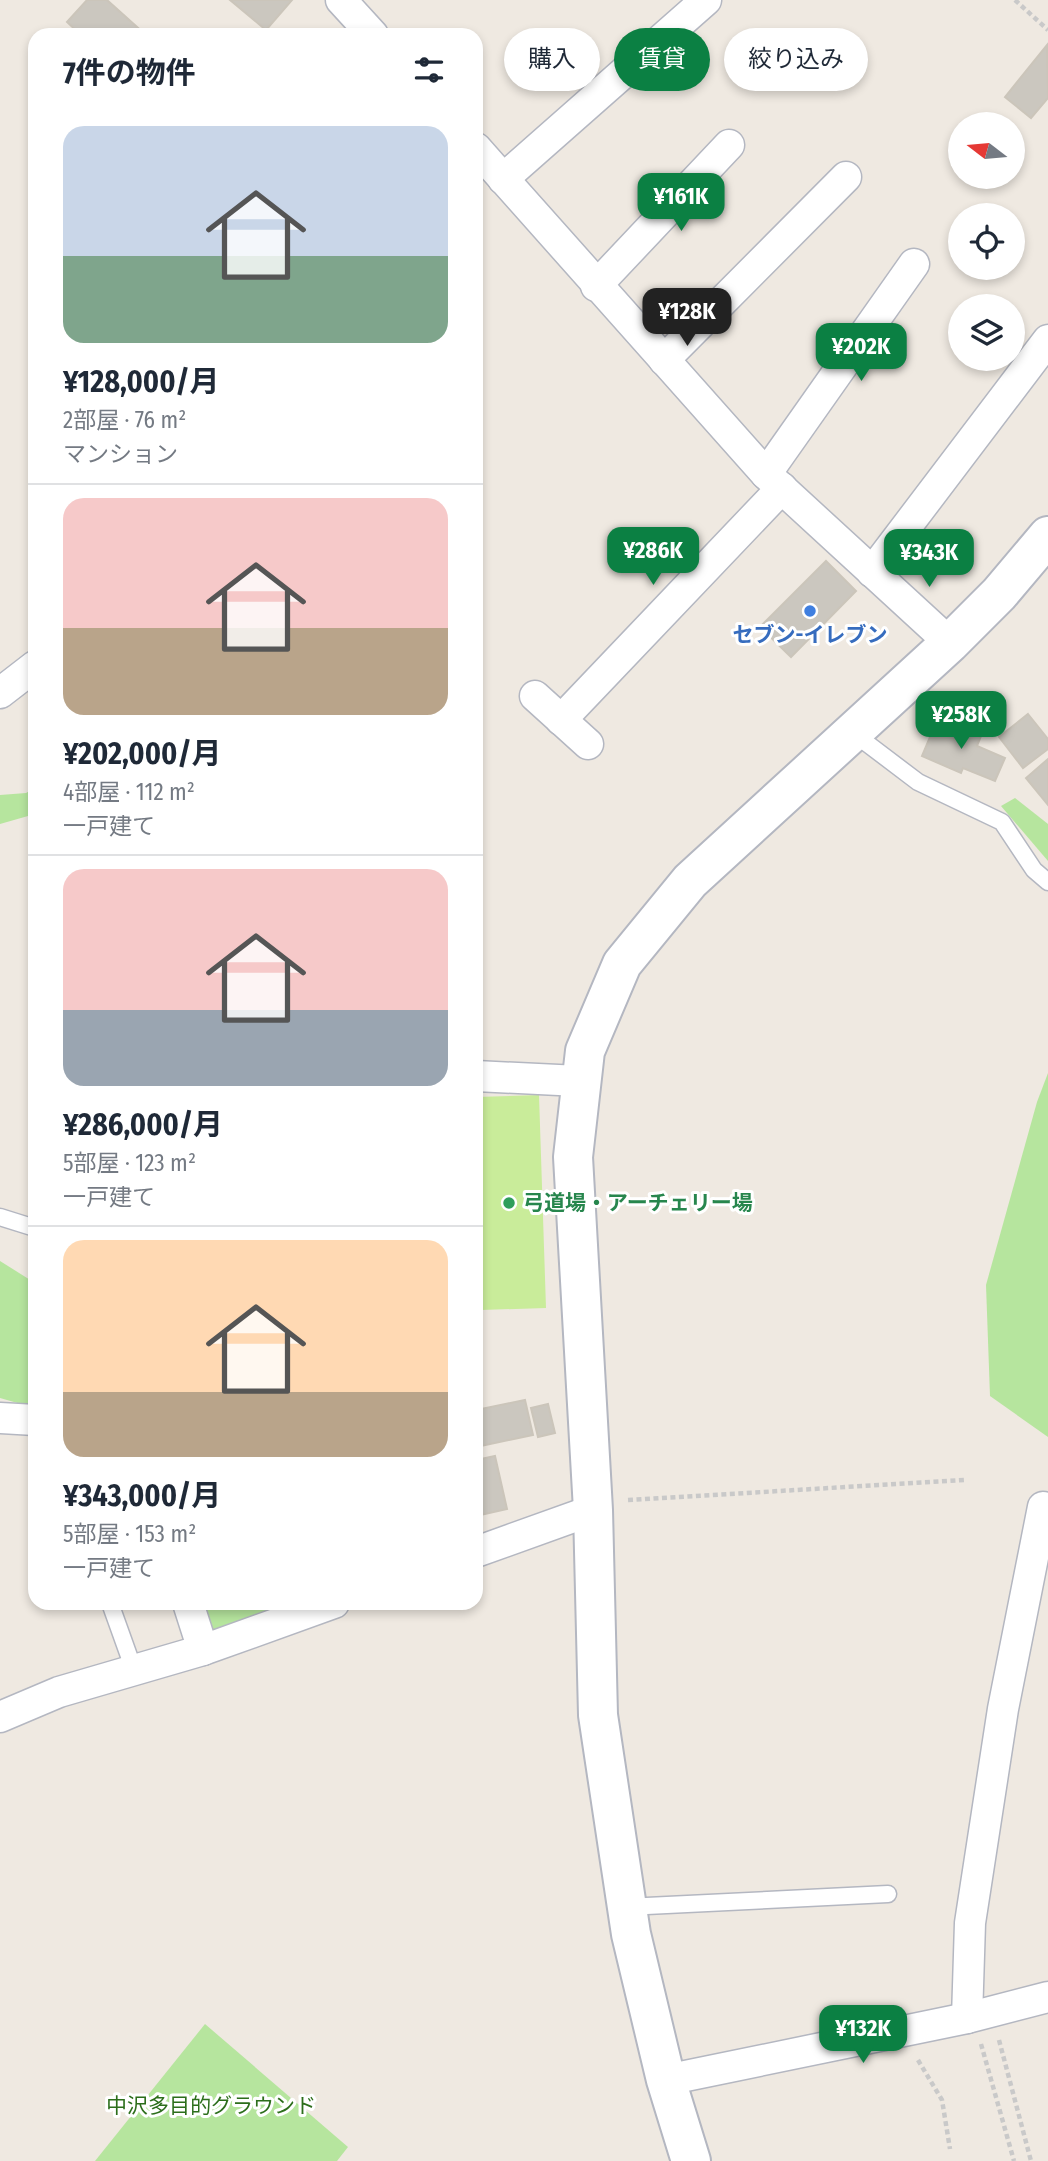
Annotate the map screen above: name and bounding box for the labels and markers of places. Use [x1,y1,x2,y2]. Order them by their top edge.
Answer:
pin: ¥161K [632,174,730,233]
pin: ¥128K [638,288,736,348]
pin: ¥202K [812,324,910,383]
pin: ¥286K [604,528,702,587]
pin: ¥343K [880,530,978,589]
marker: セブン-イレブン [802,603,818,619]
place label: セブン-イレブン [733,622,887,648]
pin: ¥258K [912,692,1010,751]
place label: 弓道場・アーチェリー場 [523,1190,753,1216]
marker: 弓道場・アーチェリー場 [501,1195,517,1211]
pin: ¥132K [814,2006,912,2065]

